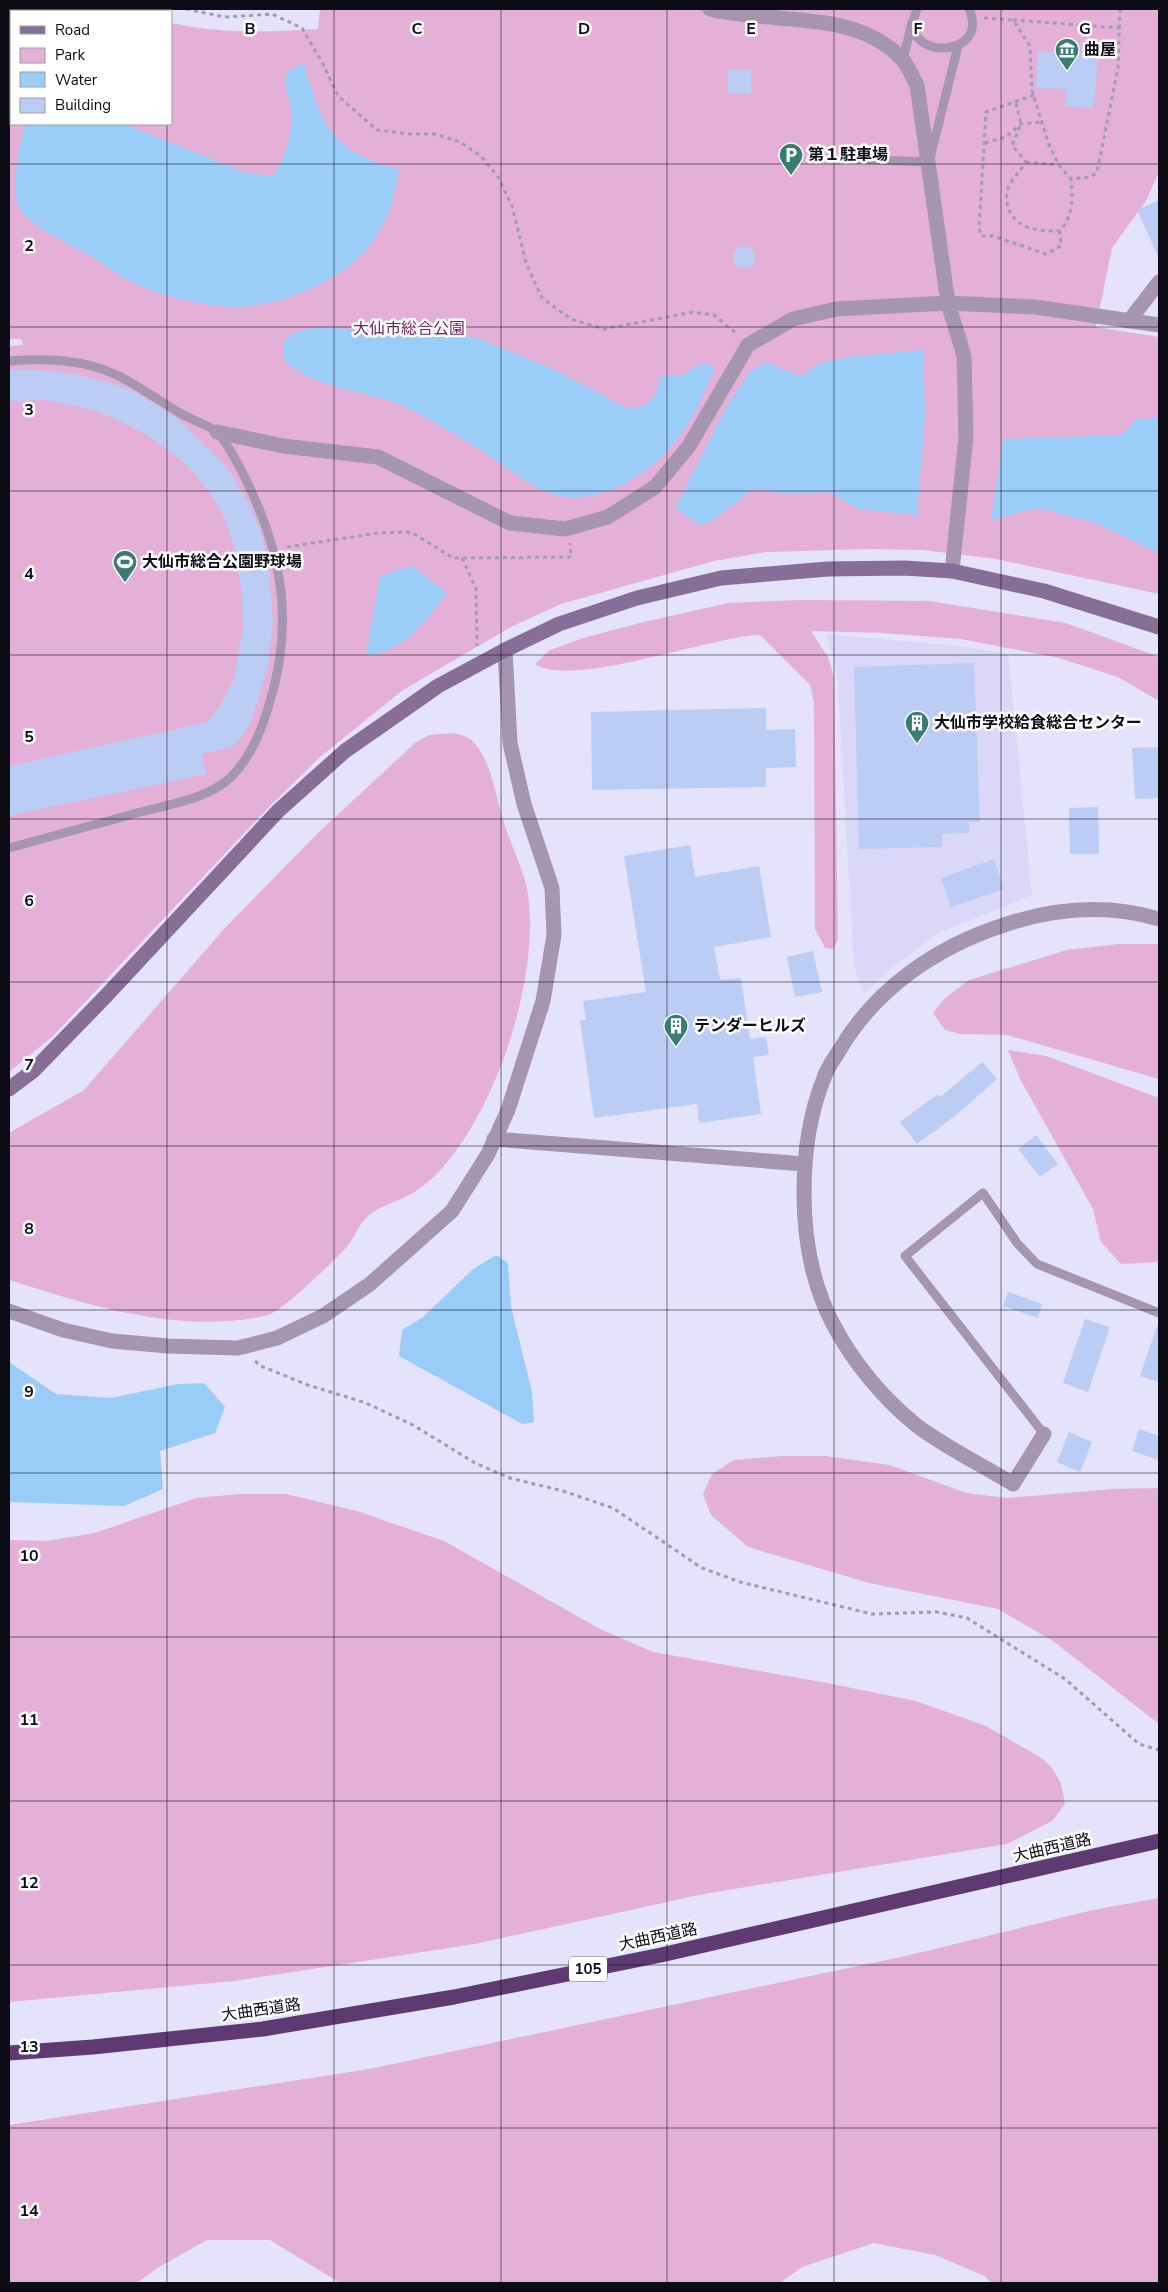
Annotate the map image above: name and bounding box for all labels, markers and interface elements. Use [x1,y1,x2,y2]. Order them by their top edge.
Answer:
legend [10,10,172,125]
text: B [244,18,256,40]
text: C [412,18,423,40]
text: D [578,18,590,40]
text: E [746,18,756,40]
text: F [914,18,923,40]
text: G [1079,18,1091,40]
text: Road [55,20,90,40]
museum icon: 曲屋 [1054,37,1080,71]
place label: 曲屋 [1084,39,1116,61]
text: Park [55,45,85,65]
text: Water [55,70,98,90]
text: Building [55,95,111,115]
parking icon: 第１駐車場 [778,142,804,176]
place label: 第１駐車場 [808,144,888,166]
text: 2 [24,235,34,257]
park label: 大仙市総合公園 [353,318,465,340]
text: 3 [24,399,34,421]
sports icon: 大仙市総合公園野球場 [112,549,138,583]
place label: 大仙市総合公園野球場 [142,551,302,573]
text: 4 [24,563,34,585]
building icon: 大仙市学校給食総合センター [904,710,930,744]
place label: 大仙市学校給食総合センター [934,712,1142,734]
text: 5 [24,726,34,748]
text: 6 [24,890,34,912]
building icon: テンダーヒルズ [663,1013,689,1047]
place label: テンダーヒルズ [694,1015,806,1037]
text: 7 [24,1054,34,1076]
text: 8 [24,1218,34,1240]
text: 9 [24,1381,34,1403]
text: 10 [19,1545,39,1567]
text: 11 [19,1709,39,1731]
street label: 大曲西道路 [1011,1828,1093,1868]
text: 12 [19,1872,39,1894]
street label: 大曲西道路 [617,1918,699,1956]
road number: 105 [569,1956,607,1982]
street label: 大曲西道路 [220,1994,302,2026]
text: 13 [19,2036,39,2058]
text: 14 [19,2200,39,2222]

